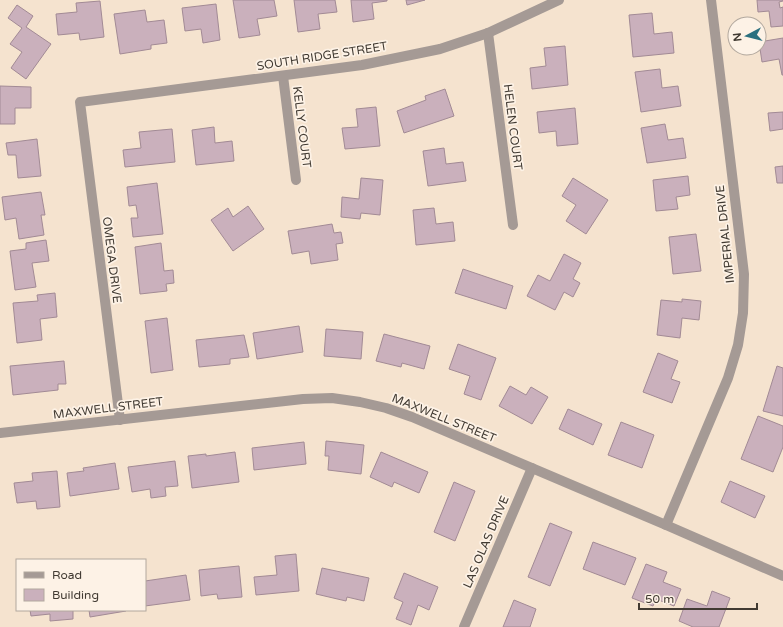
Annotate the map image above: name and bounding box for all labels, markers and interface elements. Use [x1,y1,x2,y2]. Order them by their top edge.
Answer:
north arrow [727,16,767,56]
text: N [731,32,745,42]
street label: SOUTH RIDGE STREET [256,39,389,73]
street label: HELEN COURT [501,83,525,172]
street label: KELLY COURT [290,85,314,169]
street label: IMPERIAL DRIVE [713,184,737,284]
street label: OMEGA DRIVE [100,216,124,304]
street label: MAXWELL STREET [390,391,499,446]
street label: MAXWELL STREET [52,394,165,422]
street label: LAS OLAS DRIVE [460,493,512,590]
legend [16,559,146,611]
text: Road [52,568,82,582]
scale bar [639,585,757,611]
text: Building [52,588,99,602]
text: 50 m [645,592,674,606]

